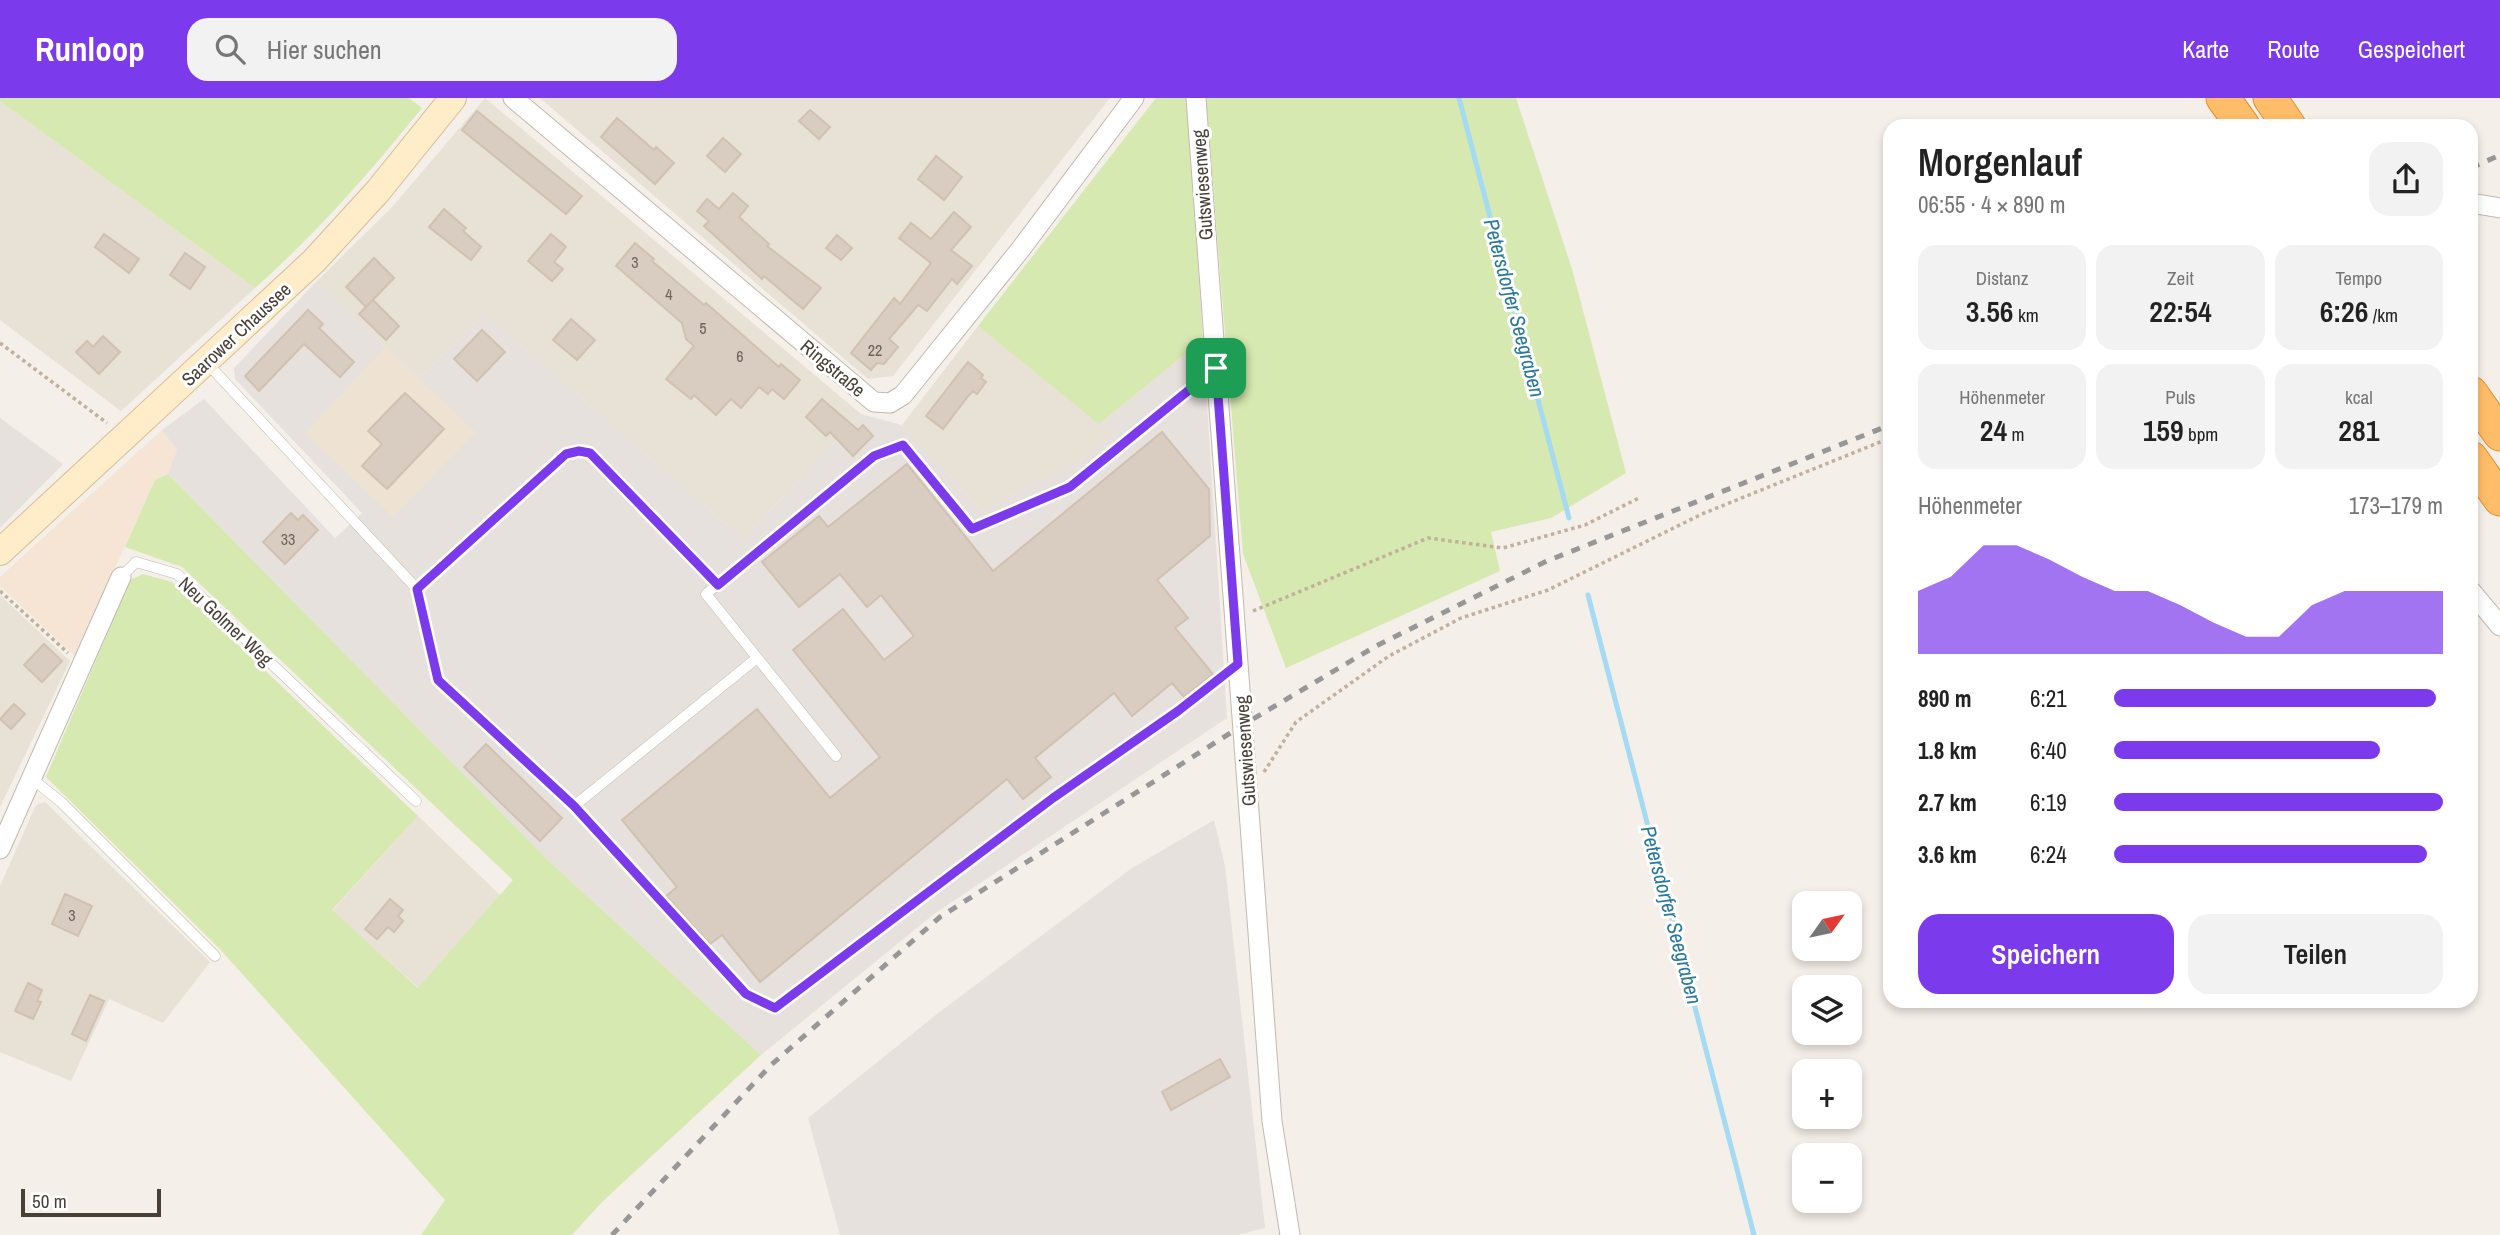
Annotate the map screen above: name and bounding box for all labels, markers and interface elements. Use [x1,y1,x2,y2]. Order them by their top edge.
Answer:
search box [187,18,677,81]
text: Runloop [35,27,145,71]
icon: search [211,30,249,68]
text: Hier suchen [267,32,382,67]
text: Karte [2182,33,2229,65]
text: Route [2267,33,2320,65]
text: Gespeichert [2358,33,2465,65]
street label: Gutswiesenweg [1185,128,1219,241]
text: Morgenlauf [1918,137,2082,188]
button: share [2369,142,2443,216]
text: 06:55 · 4 × 890 m [1918,189,2065,220]
water label: Petersdorfer Seegraben [1477,215,1552,400]
house number: 3 [631,251,639,273]
text: Distanz [1976,265,2029,291]
text: Zeit [2167,265,2194,291]
text: Tempo [2335,265,2382,291]
street label: Saarower Chaussee [176,276,296,392]
house number: 4 [665,283,673,305]
text: 3.56 [1966,291,2014,331]
text: 22:54 [2149,291,2212,331]
text: 6:26 [2320,291,2368,331]
text: km [2014,302,2039,328]
text: /km [2368,302,2398,328]
house number: 5 [699,317,707,339]
street label: Ringstraße [795,333,871,403]
pin [1186,338,1246,398]
house number: 22 [868,339,882,361]
house number: 6 [736,345,744,367]
icon: arrive [1197,349,1235,387]
text: Höhenmeter [1959,384,2045,410]
text: Puls [2165,384,2196,410]
text: kcal [2345,384,2373,410]
text: 24 [1980,410,2007,450]
text: 159 [2143,410,2184,450]
text: 281 [2338,410,2379,450]
text: m [2007,421,2025,447]
text: bpm [2184,421,2218,447]
text: Höhenmeter [1918,490,2022,521]
text: 173–179 m [2349,490,2443,521]
house number: 33 [281,528,295,550]
street label: Neu Golmer Weg [173,571,279,672]
text: 890 m [1918,683,1971,714]
text: 6:21 [2030,683,2067,714]
street label: Gutswiesenweg [1228,694,1262,807]
text: 1.8 km [1918,735,1977,766]
text: 6:40 [2030,735,2067,766]
text: 2.7 km [1918,787,1977,818]
text: 6:19 [2030,787,2067,818]
water label: Petersdorfer Seegraben [1634,822,1709,1007]
text: 3.6 km [1918,839,1977,870]
text: 6:24 [2030,839,2067,870]
north arrow [1792,891,1862,961]
map controls [1792,891,1862,1213]
house number: 3 [68,904,76,926]
button: Speichern [1918,914,2174,994]
button: Teilen [2188,914,2443,994]
button: layers [1792,975,1862,1045]
button: + [1792,1059,1862,1129]
button: − [1792,1143,1862,1213]
scale bar [21,1186,161,1218]
text: 50 m [32,1188,67,1214]

